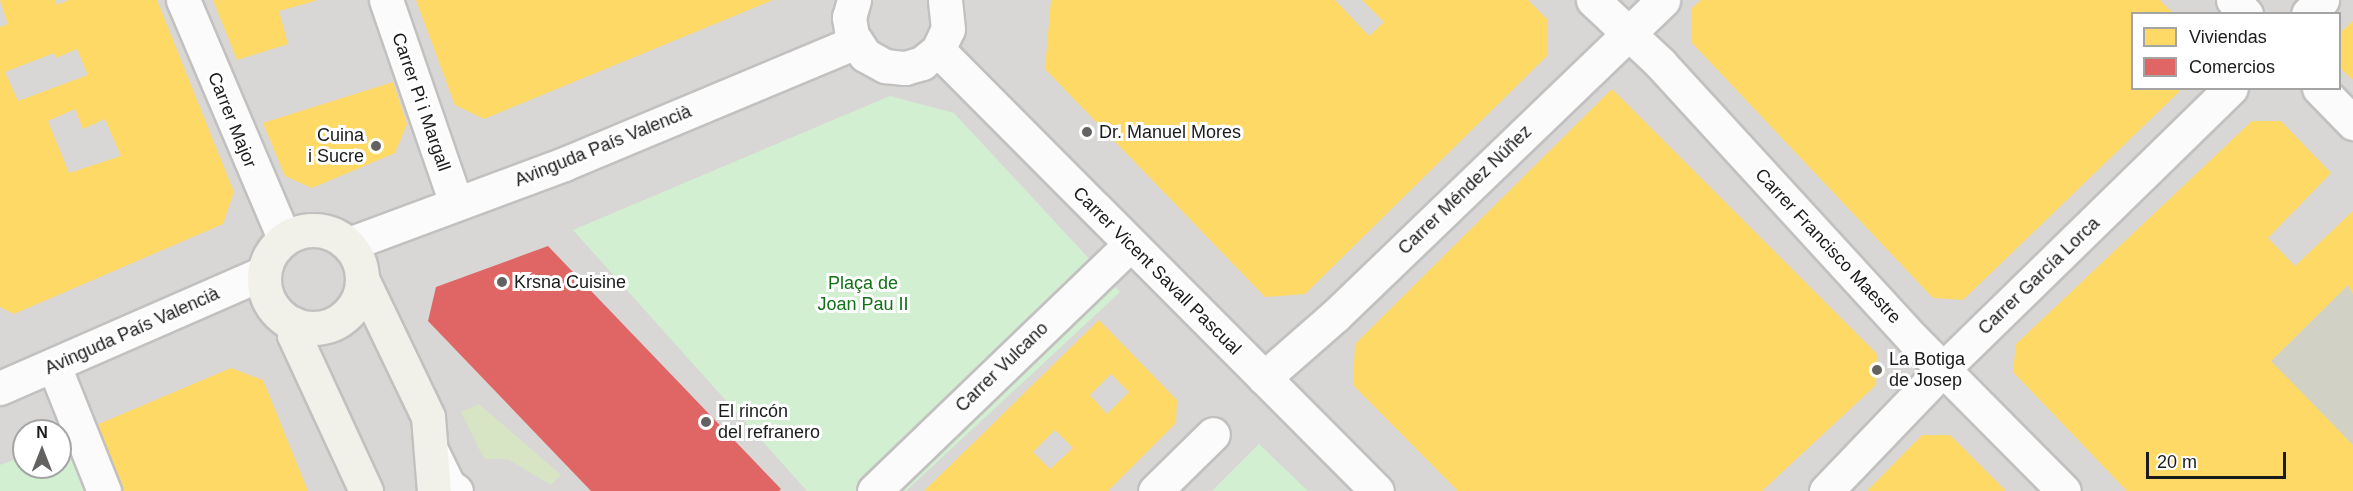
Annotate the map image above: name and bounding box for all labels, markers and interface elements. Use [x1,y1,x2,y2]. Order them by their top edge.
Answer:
legend [2131,12,2341,90]
text: Viviendas [2189,27,2267,47]
street label: Carrer Pi i Margall [387,30,455,174]
text: Comercios [2189,57,2275,77]
street label: Carrer Major [203,69,261,171]
street label: Avinguda País Valencià [512,101,694,191]
place label: Dr. Manuel Mores [1099,121,1241,143]
street label: Carrer Méndez Núñez [1394,121,1536,259]
place label: Cuina i Sucre [308,125,364,168]
marker: Dr. Manuel Mores [1080,125,1094,139]
marker: Cuina i Sucre [369,139,383,153]
street label: Carrer Francisco Maestre [1751,164,1905,328]
street label: Carrer Vicent Savall Pascual [1068,182,1246,360]
street label: Carrer García Lorca [1974,213,2104,339]
place label: Krsna Cuisine [514,271,626,293]
park label: Plaça de Joan Pau II [817,273,909,316]
marker: Krsna Cuisine [495,275,509,289]
street label: Avinguda País Valencià [42,283,222,379]
street label: Carrer Vulcano [951,317,1053,417]
place label: La Botiga de Josep [1889,349,1965,392]
marker: La Botiga de Josep [1870,363,1884,377]
place label: El rincón del refranero [718,401,820,444]
marker: El rincón del refranero [699,415,713,429]
north arrow [12,419,72,479]
text: N [36,424,48,441]
scale bar [2149,440,2288,478]
text: 20 m [2157,452,2197,472]

